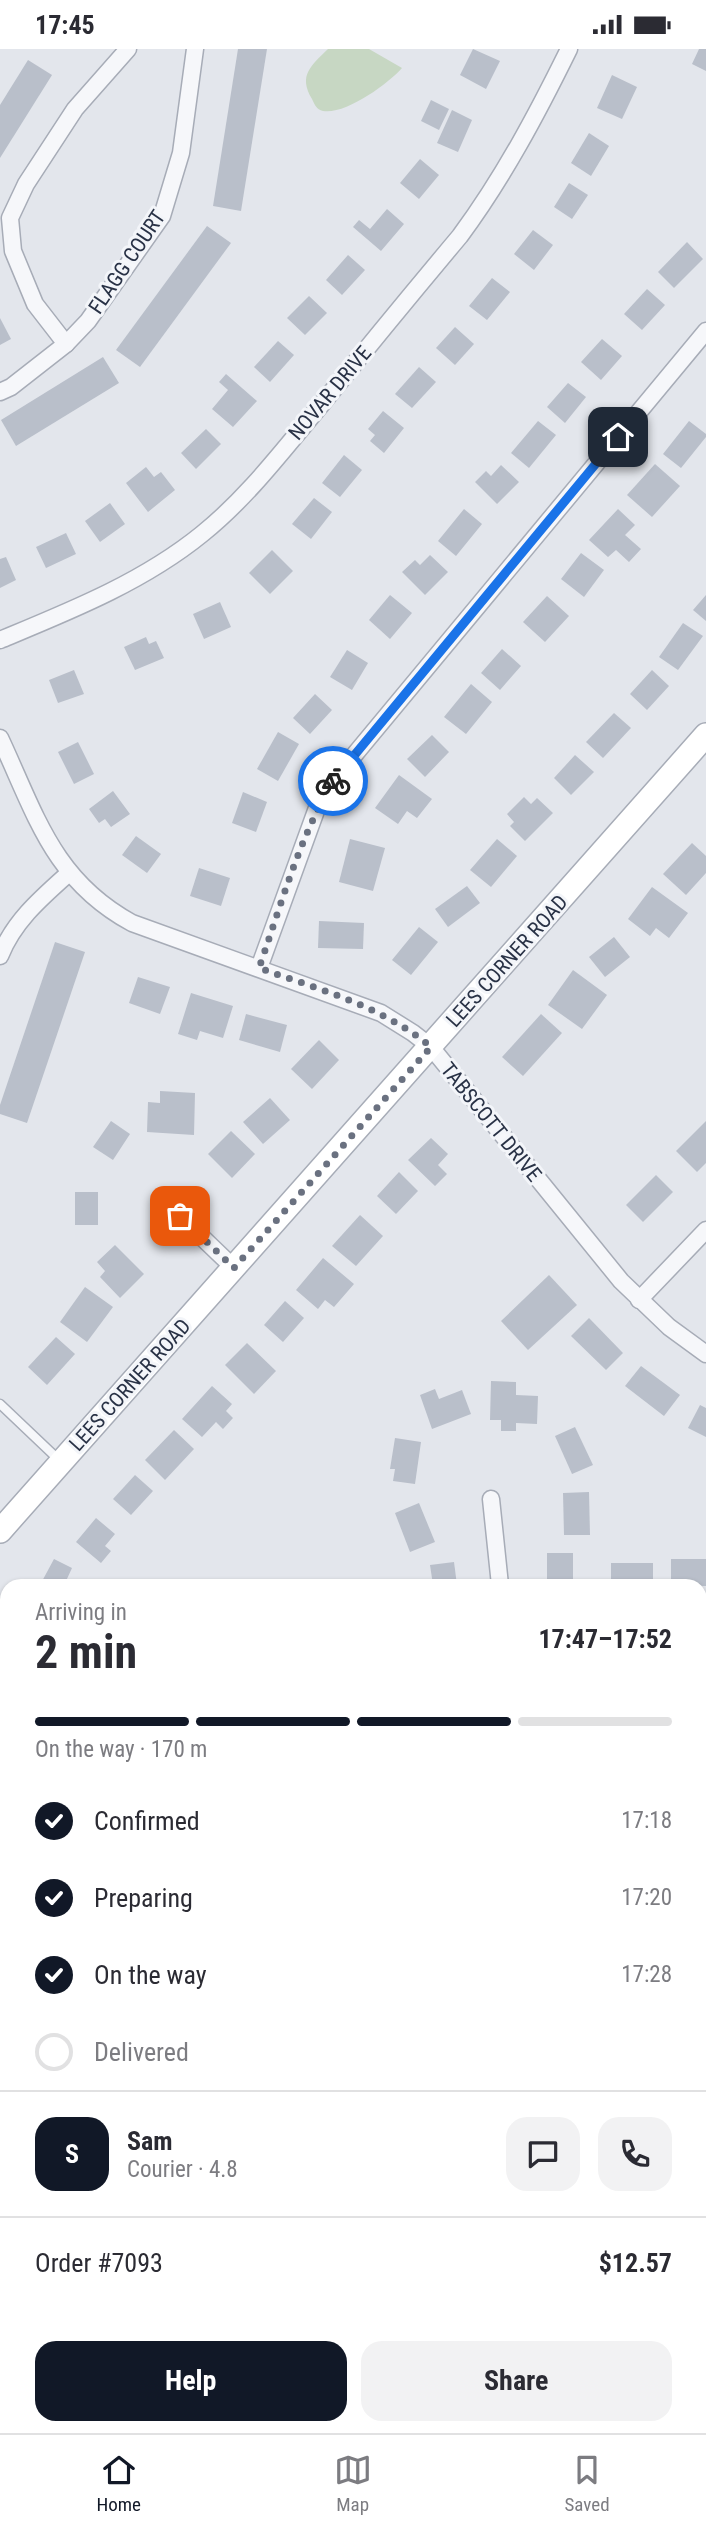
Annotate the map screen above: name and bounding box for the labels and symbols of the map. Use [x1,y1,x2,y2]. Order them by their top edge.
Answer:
street label: FLAGG COURT [84,206,170,318]
street label: NOVAR DRIVE [284,341,376,445]
pin [588,407,648,467]
courier [298,746,368,816]
street label: LEES CORNER ROAD [441,890,573,1032]
street label: TABSCOTT DRIVE [436,1058,546,1186]
pin [150,1186,210,1246]
street label: LEES CORNER ROAD [64,1314,196,1456]

